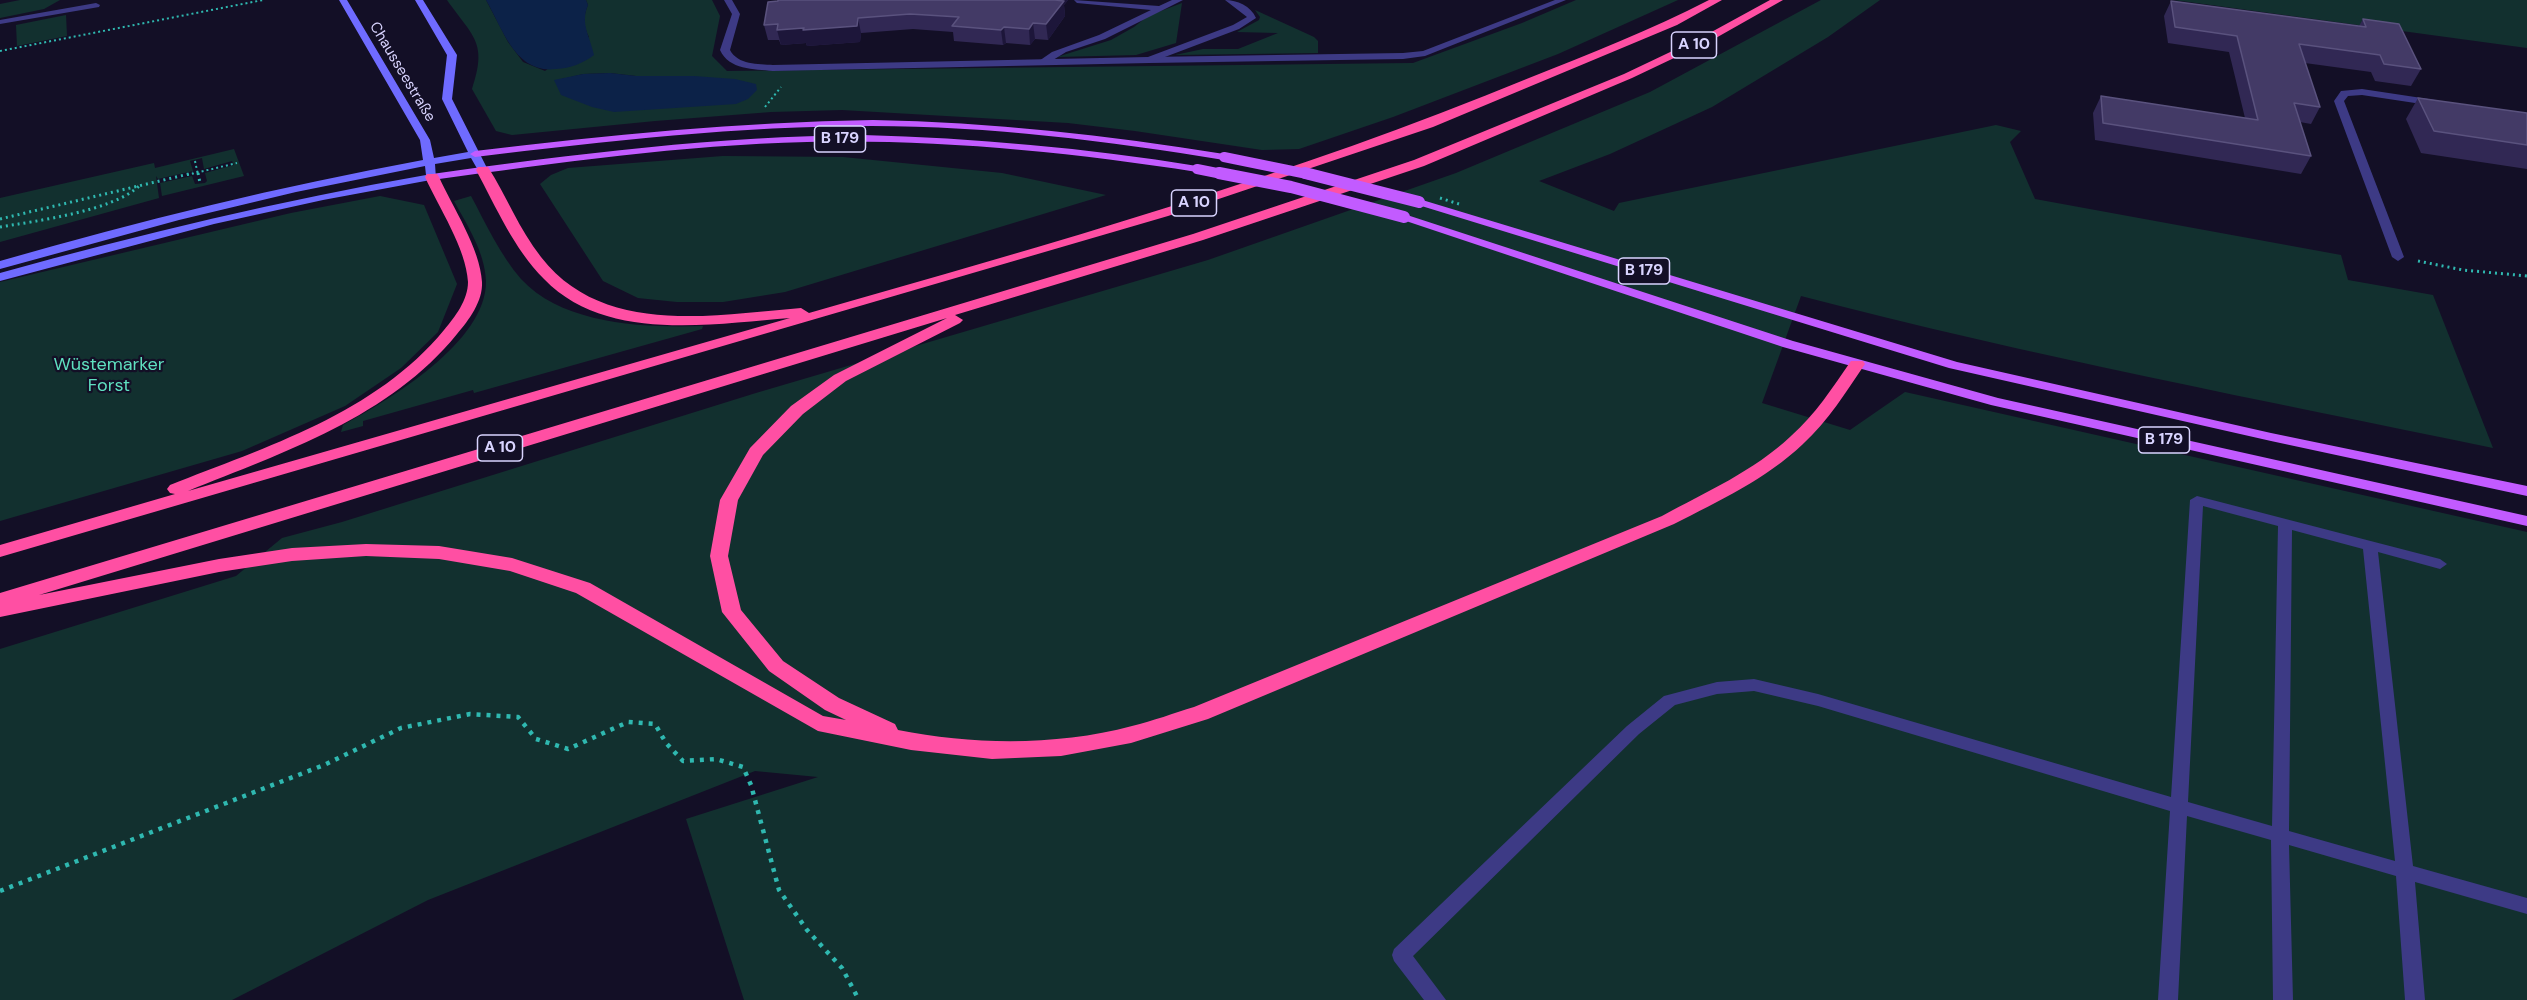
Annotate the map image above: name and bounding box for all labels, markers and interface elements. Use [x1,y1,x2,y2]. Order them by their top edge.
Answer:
street label: Chausseestraße [365,19,439,125]
road number: A 10 [1672,32,1716,58]
road number: B 179 [814,126,866,152]
road number: A 10 [1172,190,1216,216]
road number: B 179 [1618,258,1670,284]
park label: Wüstemarker Forst [54,354,164,397]
road number: B 179 [2138,427,2190,453]
road number: A 10 [478,435,522,461]

